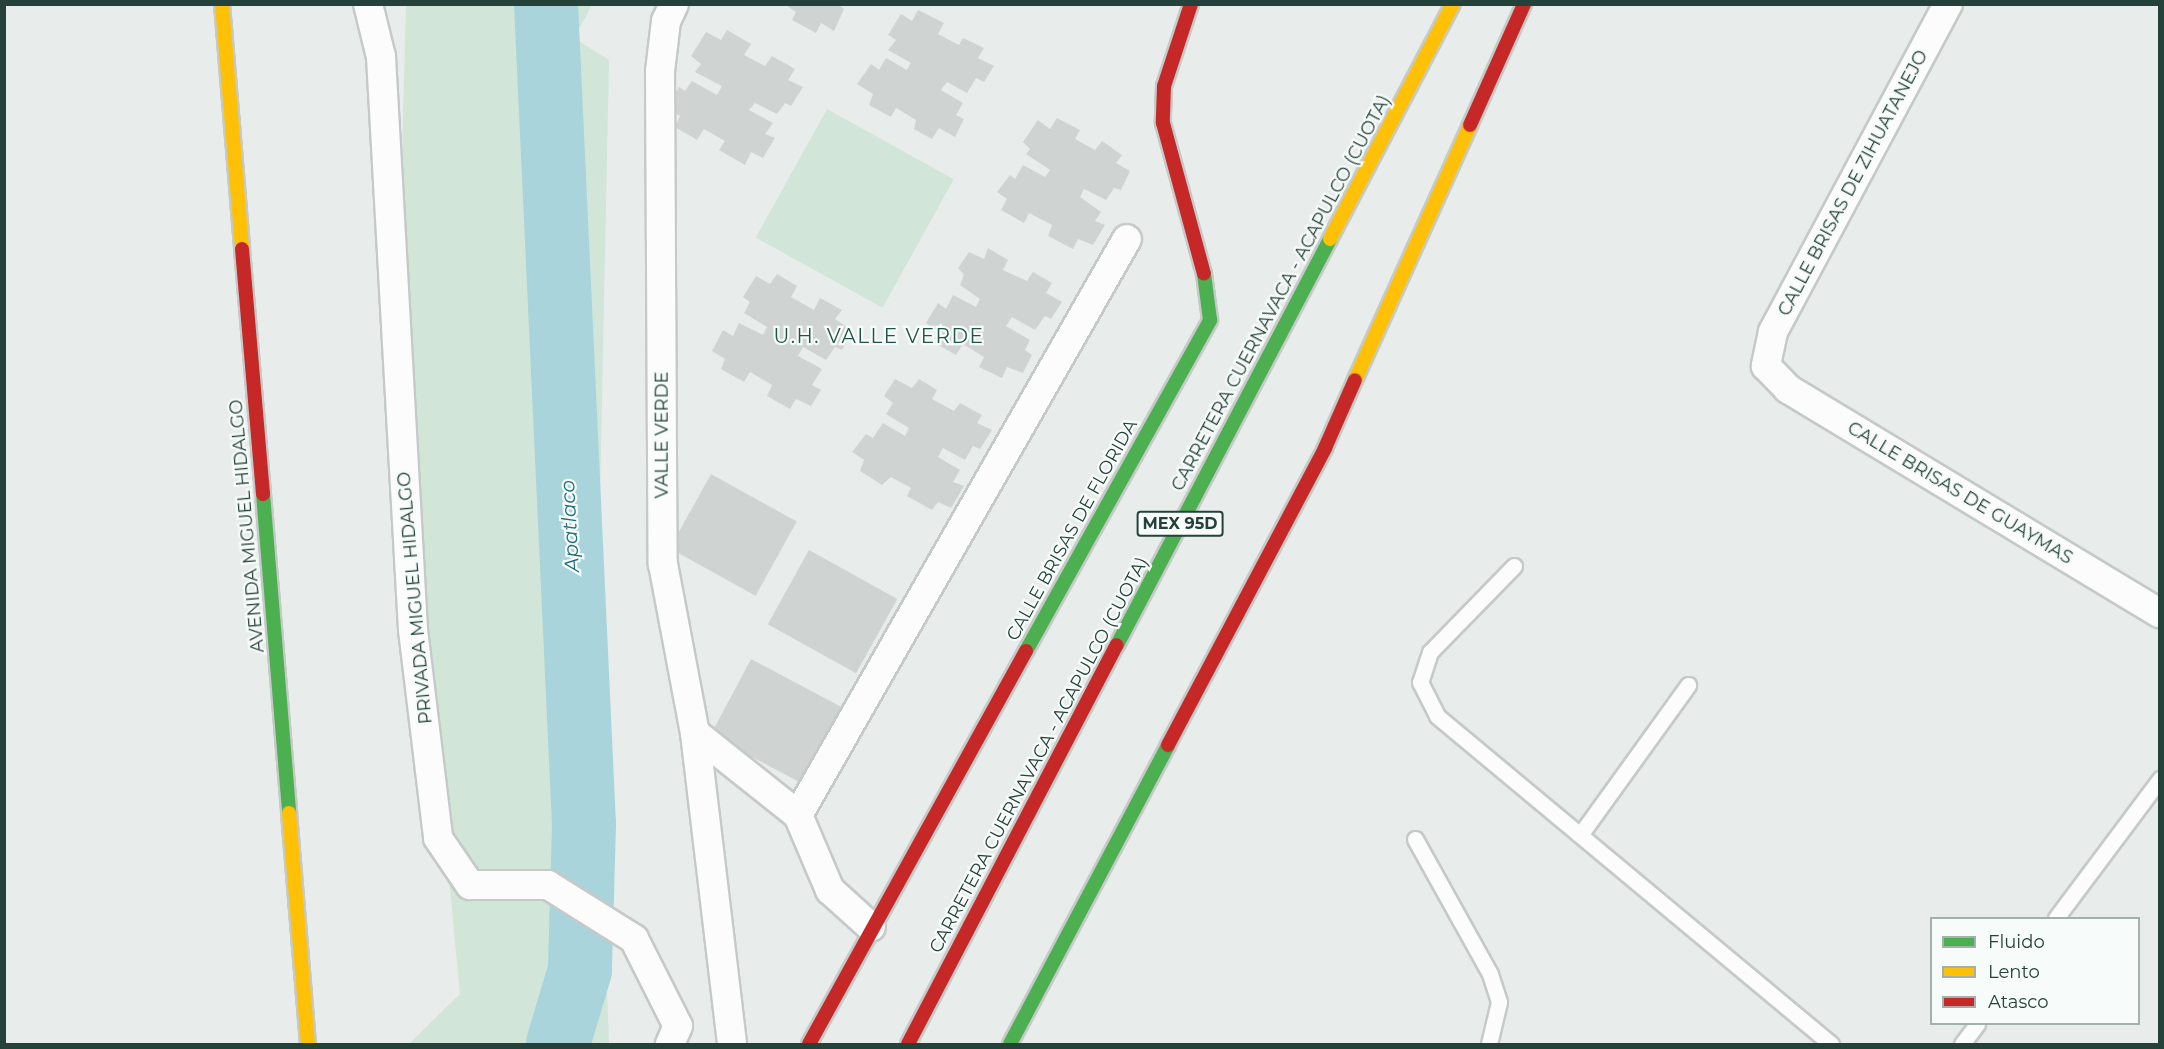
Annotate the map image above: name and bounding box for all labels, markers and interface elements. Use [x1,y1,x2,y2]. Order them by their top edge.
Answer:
street label: CALLE BRISAS DE ZIHUATANEJO [1773,46,1933,320]
street label: CARRETERA CUERNAVACA - ACAPULCO (CUOTA) [1167,91,1395,495]
district label: U.H. VALLE VERDE [774,324,984,348]
street label: VALLE VERDE [651,371,673,499]
street label: AVENIDA MIGUEL HIDALGO [225,398,269,654]
street label: CALLE BRISAS DE FLORIDA [1002,416,1142,644]
street label: CALLE BRISAS DE GUAYMAS [1843,417,2077,569]
street label: PRIVADA MIGUEL HIDALGO [393,471,437,725]
water label: Apatlaco [556,479,584,573]
road number: MEX 95D [1136,511,1224,537]
street label: CARRETERA CUERNAVACA - ACAPULCO (CUOTA) [925,553,1153,957]
legend [1930,917,2140,1025]
text: Fluido [1988,931,2045,953]
text: Lento [1988,961,2040,983]
text: Atasco [1988,991,2048,1013]

